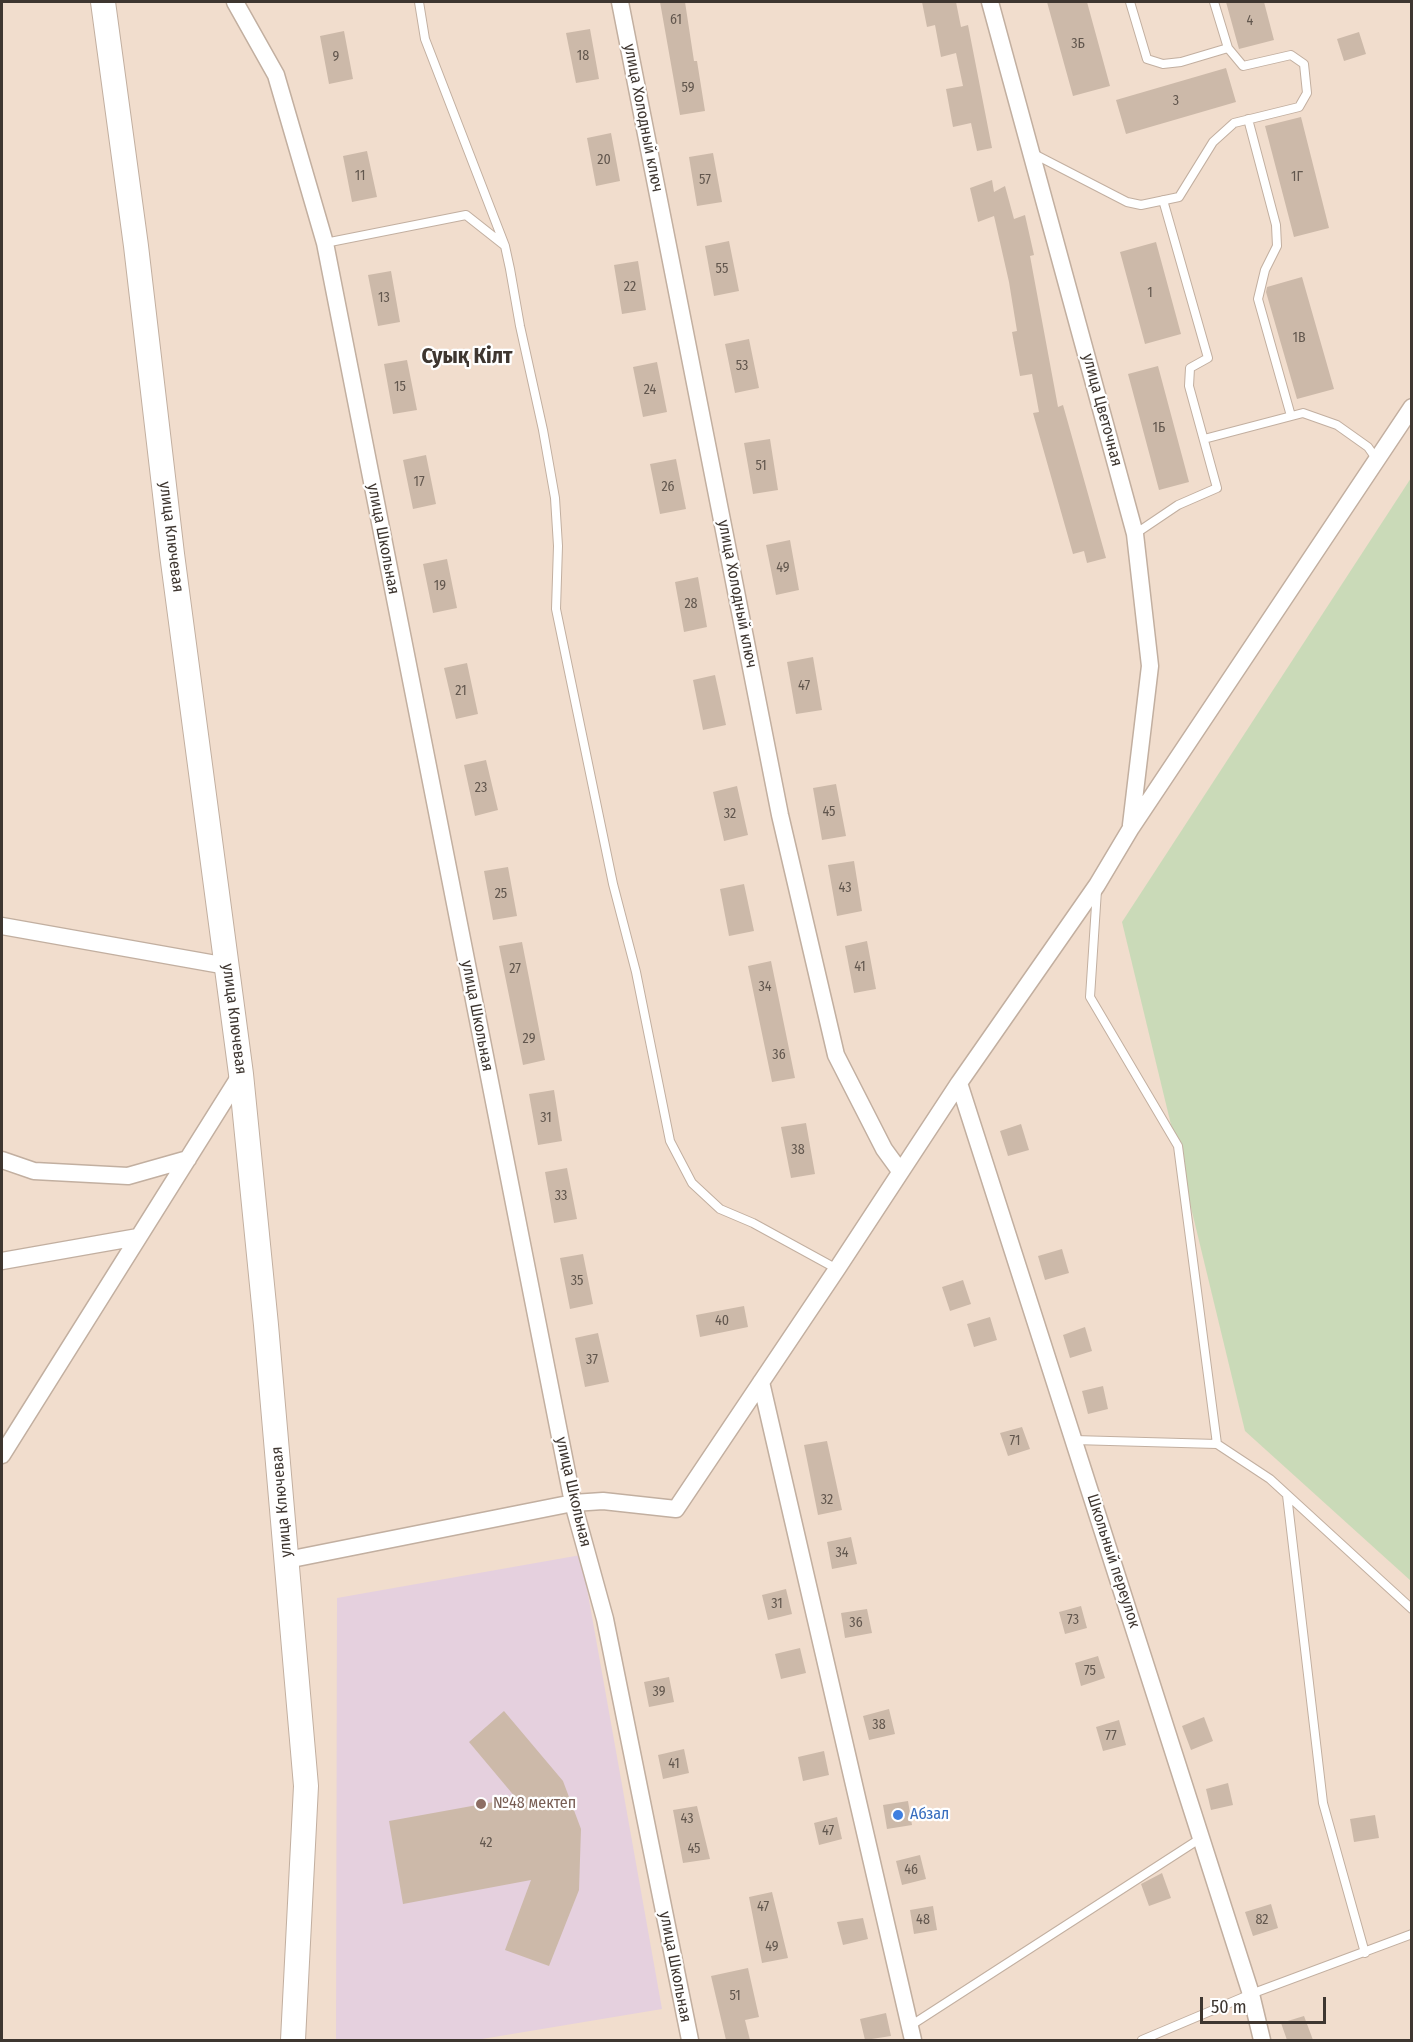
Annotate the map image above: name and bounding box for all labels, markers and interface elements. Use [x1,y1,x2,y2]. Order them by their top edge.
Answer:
house number: 61 [670,12,682,28]
house number: 4 [1247,13,1253,29]
house number: 3Б [1071,36,1085,52]
street label: улица Холодный ключ [619,42,667,194]
house number: 18 [577,48,589,64]
house number: 9 [333,49,339,65]
house number: 59 [681,80,695,96]
house number: 3 [1173,93,1179,109]
house number: 20 [597,152,611,168]
house number: 11 [355,168,365,184]
house number: 1Г [1291,169,1303,185]
house number: 57 [699,172,711,188]
house number: 55 [716,261,728,277]
house number: 22 [624,279,636,295]
house number: 1 [1147,285,1153,301]
house number: 13 [378,290,390,306]
house number: 1В [1292,330,1306,346]
district label: Суық Кілт [422,344,512,370]
street label: улица Цветочная [1078,352,1126,468]
house number: 53 [736,358,748,374]
house number: 15 [394,379,406,395]
house number: 24 [644,382,656,398]
house number: 1Б [1153,420,1165,436]
house number: 51 [755,458,767,474]
house number: 17 [413,474,425,490]
house number: 26 [661,479,675,495]
street label: улица Ключевая [155,481,187,593]
street label: улица Школьная [363,482,403,596]
street label: улица Холодный ключ [713,518,761,670]
house number: 49 [776,560,790,576]
house number: 19 [434,578,446,594]
house number: 28 [684,596,698,612]
house number: 47 [798,678,810,694]
house number: 21 [455,683,467,699]
house number: 23 [475,780,487,796]
house number: 45 [822,804,836,820]
house number: 32 [724,806,736,822]
house number: 43 [839,880,851,896]
house number: 25 [495,886,507,902]
street label: улица Школьная [457,959,497,1073]
house number: 41 [854,959,866,975]
house number: 27 [509,961,521,977]
street label: улица Ключевая [218,963,250,1075]
house number: 34 [758,979,772,995]
house number: 29 [523,1031,535,1047]
house number: 36 [772,1047,786,1063]
house number: 31 [540,1110,552,1126]
house number: 38 [791,1142,805,1158]
house number: 33 [555,1188,567,1204]
house number: 35 [571,1273,583,1289]
house number: 40 [715,1313,729,1329]
house number: 37 [586,1352,598,1368]
house number: 71 [1010,1433,1020,1449]
street label: улица Школьная [551,1435,595,1549]
street label: улица Ключевая [268,1446,296,1558]
house number: 32 [821,1492,833,1508]
street label: Школьный переулок [1082,1492,1144,1630]
house number: 34 [835,1545,849,1561]
house number: 31 [771,1596,783,1612]
house number: 73 [1067,1612,1079,1628]
house number: 36 [849,1615,863,1631]
house number: 75 [1084,1663,1096,1679]
house number: 39 [653,1684,665,1700]
house number: 38 [872,1717,886,1733]
house number: 77 [1105,1728,1117,1744]
house number: 41 [668,1756,680,1772]
place label: №48 мектеп [493,1794,576,1814]
marker: №48 мектеп [474,1797,488,1811]
place label: Абзал [910,1805,949,1825]
marker: Абзал [891,1808,905,1822]
house number: 43 [681,1811,693,1827]
house number: 47 [822,1823,834,1839]
house number: 42 [480,1835,492,1851]
house number: 45 [687,1841,701,1857]
house number: 46 [904,1862,918,1878]
house number: 47 [757,1899,769,1915]
street label: улица Школьная [655,1910,695,2024]
house number: 48 [916,1912,930,1928]
house number: 82 [1255,1912,1269,1928]
house number: 49 [765,1939,779,1955]
scale bar [1203,1985,1329,2023]
house number: 51 [729,1988,741,2004]
text: 50 m [1211,1996,1247,2018]

